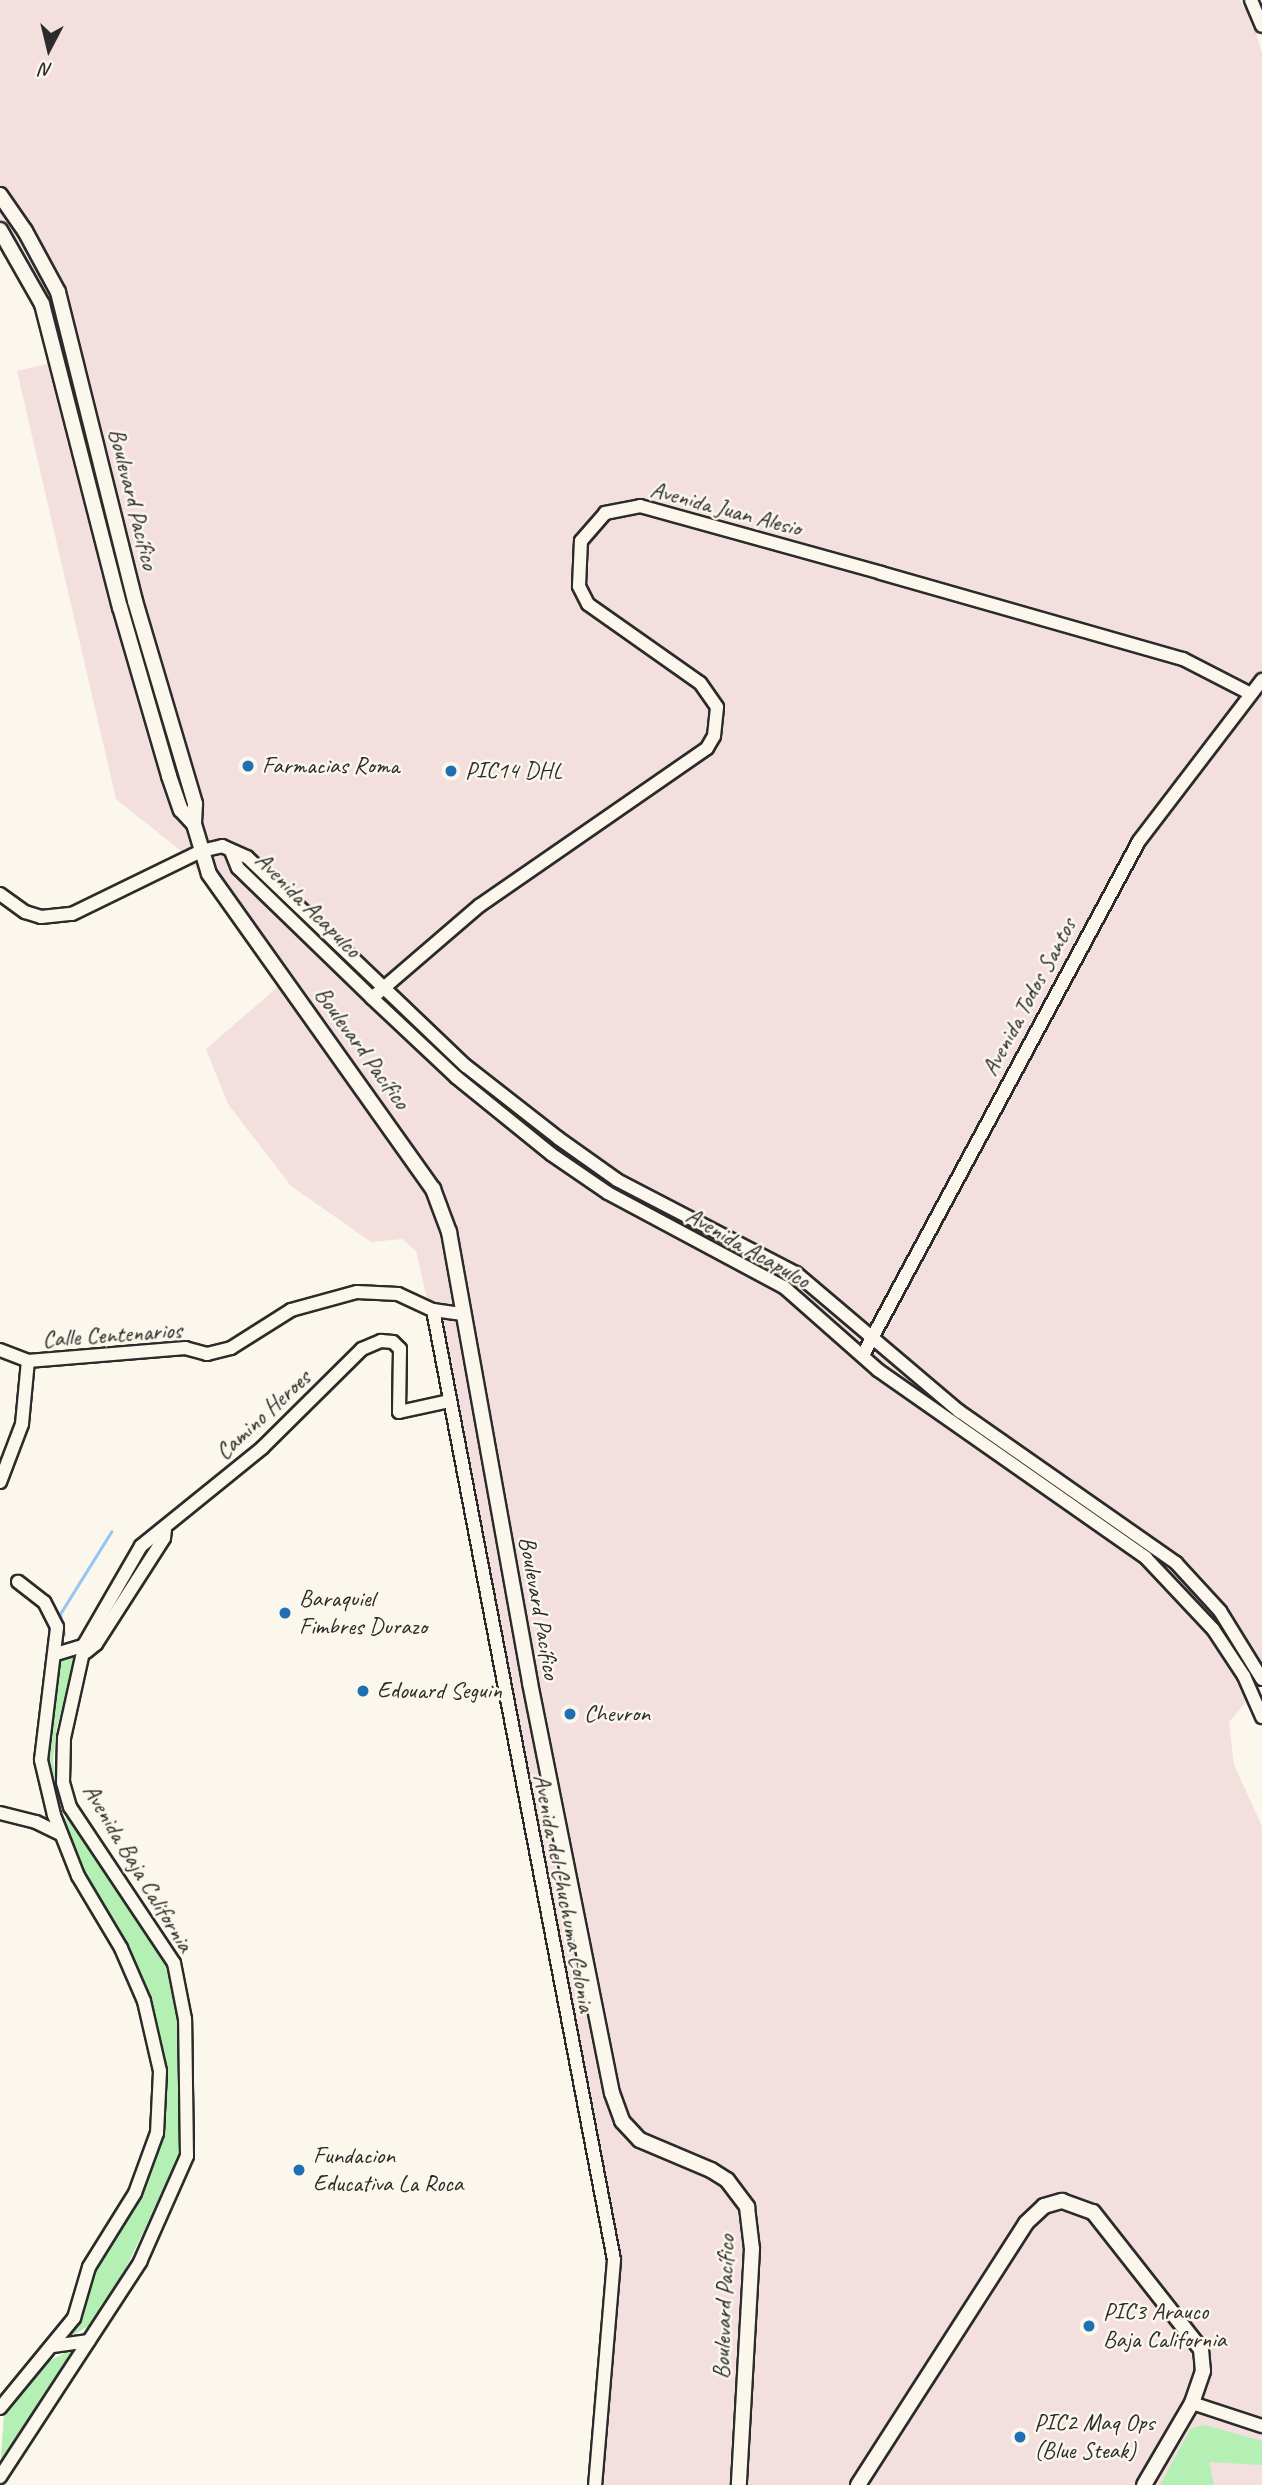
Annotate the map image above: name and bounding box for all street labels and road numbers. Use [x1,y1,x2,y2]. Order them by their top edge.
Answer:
street label: Boulevard Pacífico [101,425,165,573]
street label: Avenida Juan Alesio [647,475,805,543]
street label: Avenida Acapulco [249,846,367,964]
street label: Avenida Todos Santos [975,913,1083,1081]
street label: Boulevard Pacífico [308,981,416,1115]
street label: Avenida Acapulco [681,1201,815,1295]
street label: Calle Centenarios [41,1316,183,1354]
street label: Camino Heroes [210,1364,316,1466]
street label: Boulevard Pacífico [512,1534,566,1682]
street label: Avenida del Chuchuma Colonia [527,1772,601,2014]
street label: Avenida Baja California [77,1779,199,1957]
street label: Boulevard Pacífico [707,2234,741,2380]

